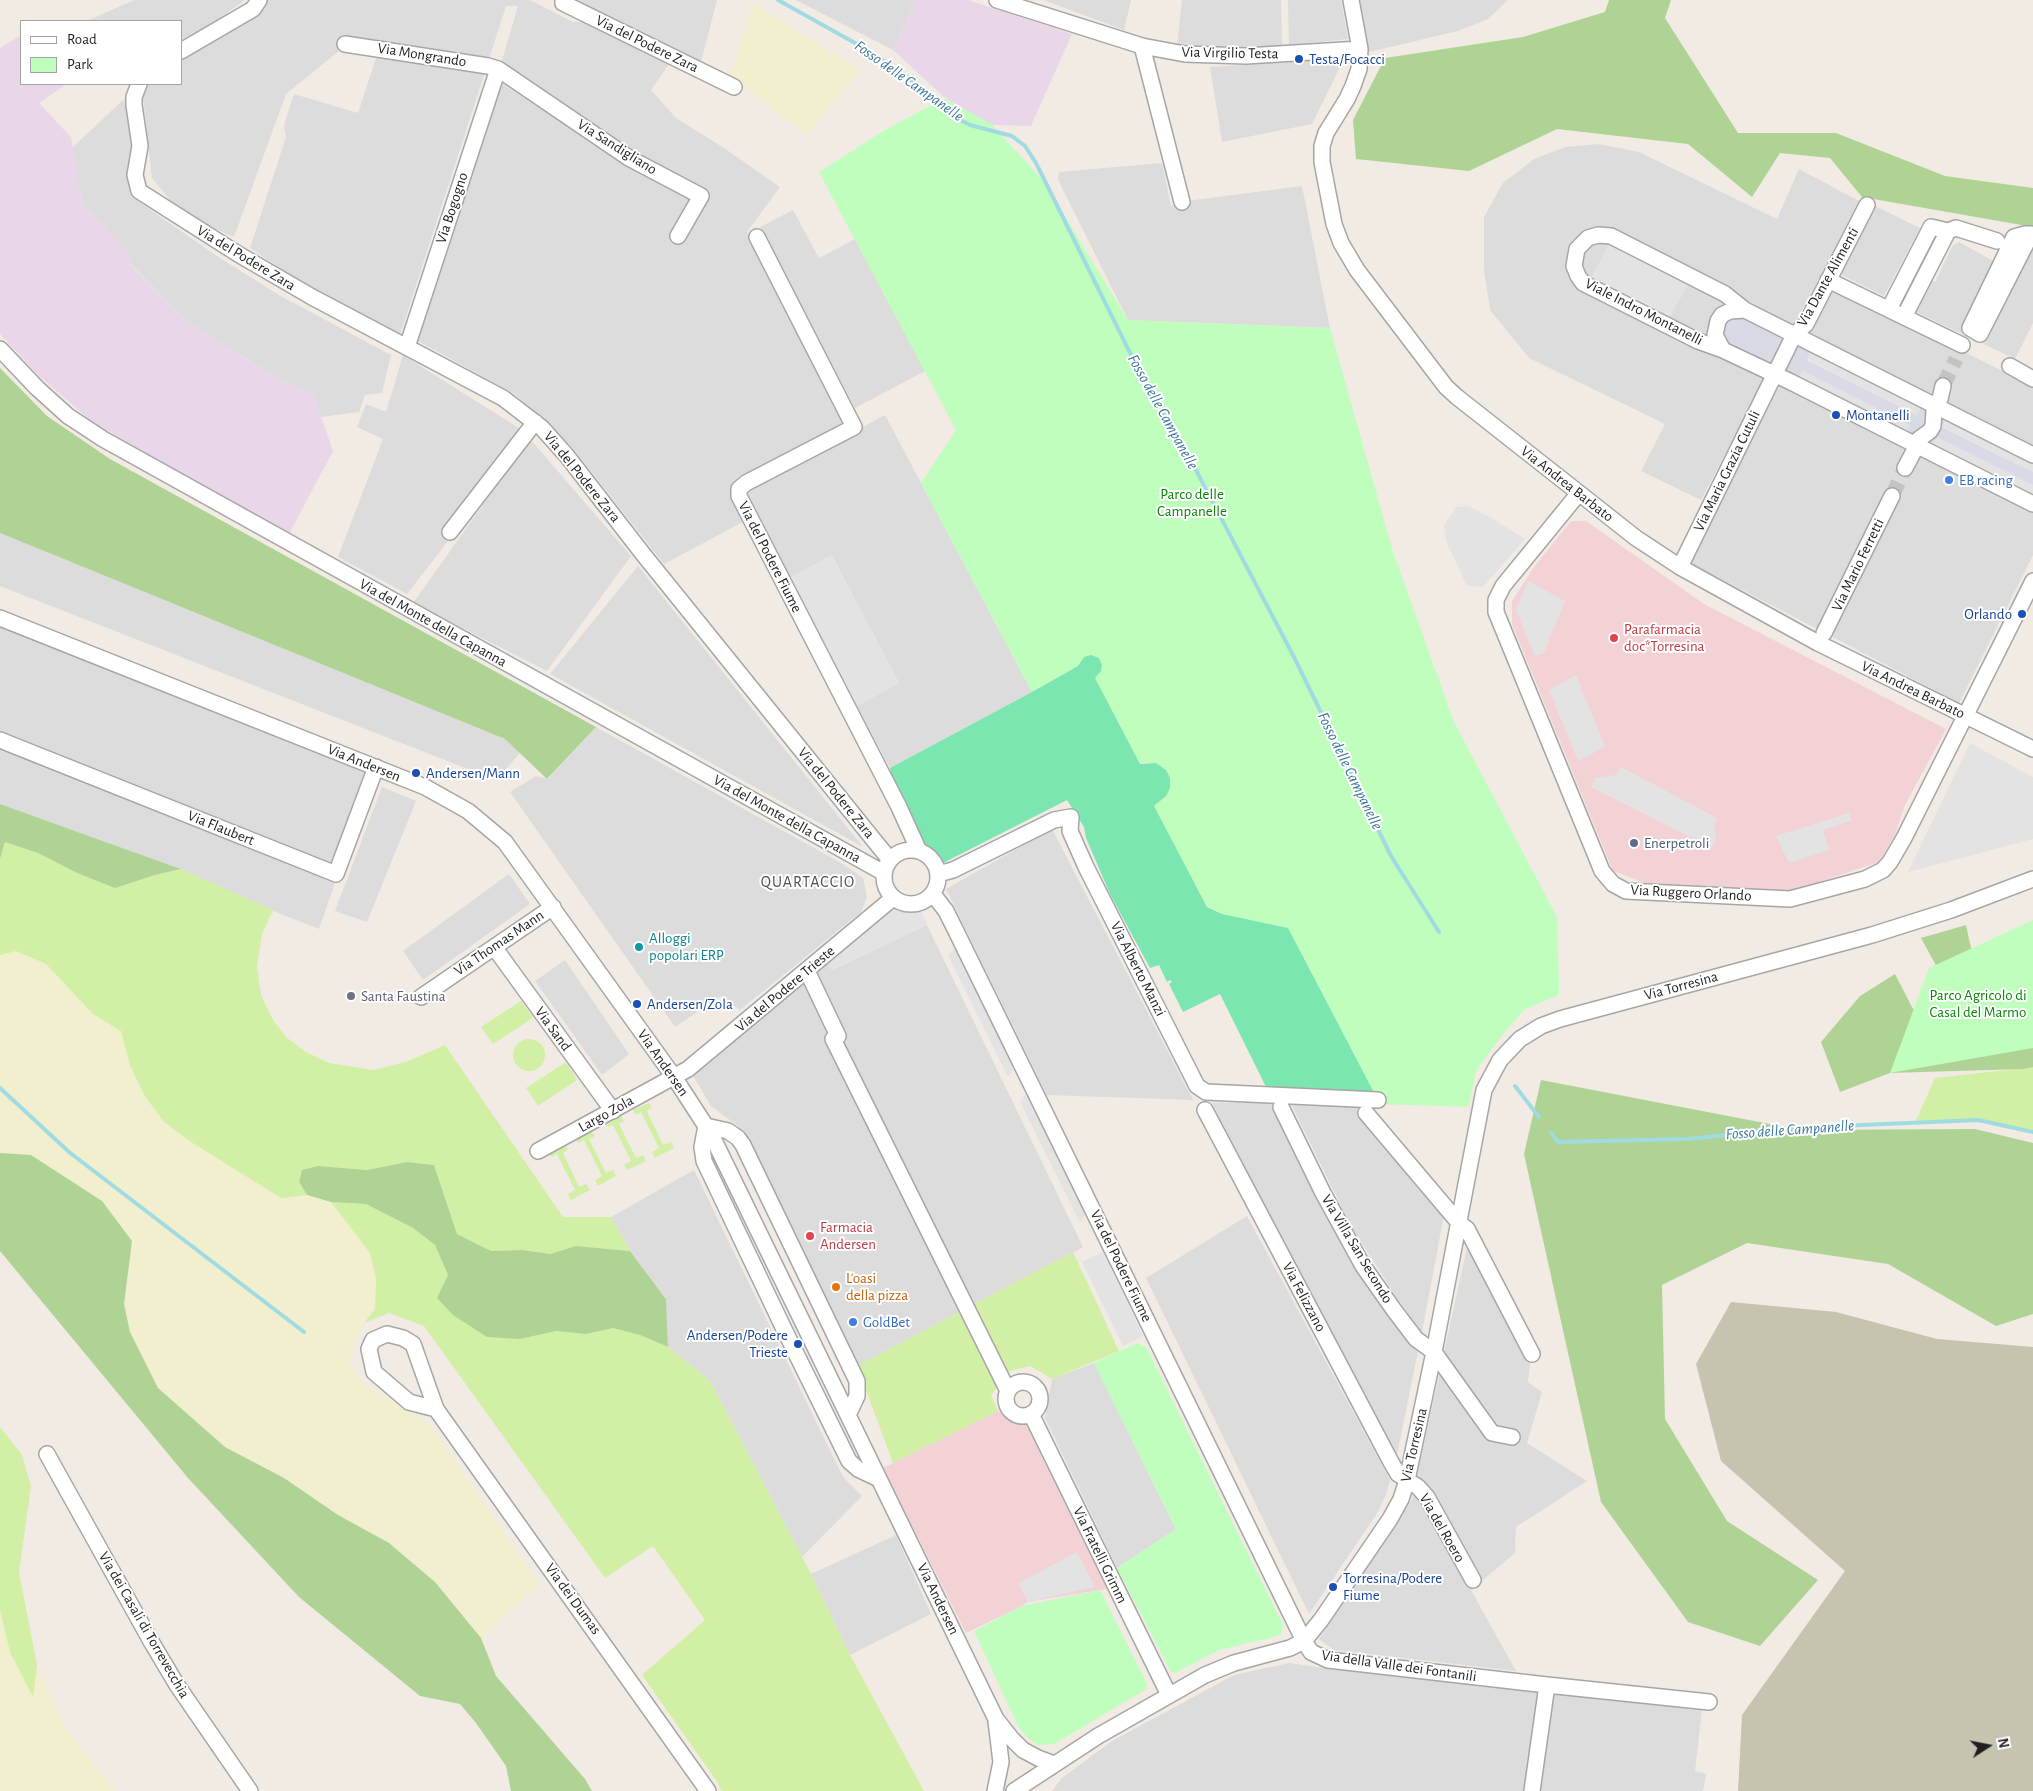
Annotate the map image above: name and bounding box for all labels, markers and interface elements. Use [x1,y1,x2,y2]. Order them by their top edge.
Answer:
street label: Via del Podere Zara [593,11,701,77]
legend [20,20,182,85]
text: Road [67,32,97,47]
water label: Fosso delle Campanelle [851,36,967,126]
street label: Via Mongrando [376,39,468,71]
street label: Via Virgilio Testa [1181,43,1279,63]
place label: Testa/Focacci [1309,50,1385,68]
marker: Testa/Focacci [1293,53,1305,65]
text: Park [67,57,93,72]
street label: Via Sandigliano [574,115,660,179]
street label: Via Bogogno [432,170,472,246]
street label: Via del Podere Zara [193,221,299,295]
street label: Via Dante Alimenti [1793,224,1863,330]
street label: Viale Indro Montanelli [1582,274,1706,350]
water label: Fosso delle Campanelle [1123,351,1203,473]
place label: Montanelli [1846,406,1910,424]
street label: Via Maria Grazia Cutuli [1690,408,1764,534]
marker: Montanelli [1830,409,1842,421]
street label: Via del Podere Zara [540,428,624,526]
street label: Via Andrea Barbato [1517,442,1617,526]
place label: EB racing [1959,471,2013,489]
marker: EB racing [1943,474,1955,486]
park label: Parco delle Campanelle [1157,485,1227,520]
street label: Via del Podere Fiume [734,498,806,616]
street label: Via Mario Ferretti [1828,516,1888,614]
street label: Via del Monte della Capanna [356,575,510,671]
place label: Orlando [1964,605,2012,623]
marker: Orlando [2016,608,2028,620]
place label: Parafarmacia doc*Torresina [1624,620,1705,655]
marker: Parafarmacia doc*Torresina [1608,632,1620,644]
street label: Via Andrea Barbato [1858,657,1968,723]
water label: Fosso delle Campanelle [1313,709,1387,833]
street label: Via Andersen [325,740,403,786]
street label: Via del Podere Zara [794,744,878,842]
place label: Andersen/Mann [426,764,520,782]
marker: Andersen/Mann [410,767,422,779]
street label: Via del Monte della Capanna [710,771,864,867]
street label: Via Flaubert [185,806,257,850]
place label: Enerpetroli [1644,834,1709,852]
marker: Enerpetroli [1628,837,1640,849]
district label: QUARTACCIO [760,872,856,892]
street label: Via Ruggero Orlando [1630,881,1752,905]
street label: Via Thomas Mann [451,906,547,980]
street label: Via Alberto Manzi [1106,919,1170,1019]
place label: Alloggi popolari ERP [649,929,724,964]
marker: Alloggi popolari ERP [633,941,645,953]
street label: Via del Podere Trieste [731,942,839,1036]
street label: Via Torresina [1642,968,1720,1004]
park label: Parco Agricolo di Casal del Marmo [1929,986,2027,1021]
place label: Santa Faustina [361,987,446,1005]
marker: Santa Faustina [345,990,357,1002]
place label: Andersen/Zola [647,995,733,1013]
marker: Andersen/Zola [631,998,643,1010]
street label: Via Sand [531,1003,575,1055]
street label: Via Andersen [633,1026,693,1100]
street label: Largo Zola [575,1091,637,1137]
water label: Fosso delle Campanelle [1725,1116,1855,1144]
street label: Via Villa San Secondo [1317,1191,1397,1307]
street label: Via del Podere Fiume [1086,1207,1156,1325]
place label: Farmacia Andersen [820,1218,876,1253]
marker: Farmacia Andersen [804,1230,816,1242]
street label: Via Felizzano [1278,1259,1330,1335]
place label: L'oasi della pizza [846,1269,908,1304]
marker: L'oasi della pizza [830,1281,842,1293]
place label: GoldBet [863,1313,910,1331]
marker: GoldBet [847,1316,859,1328]
place label: Andersen/Podere Trieste [687,1326,788,1361]
marker: Andersen/Podere Trieste [792,1338,804,1350]
street label: Via Torresina [1397,1406,1431,1484]
street label: Via del Roero [1415,1490,1469,1566]
street label: Via Fratelli Grimm [1069,1504,1131,1606]
street label: Via dei Casali di Torrevecchia [95,1548,193,1702]
street label: Via dei Dumas [541,1560,605,1638]
street label: Via Andersen [913,1560,963,1638]
place label: Torresina/Podere Fiume [1343,1569,1442,1604]
marker: Torresina/Podere Fiume [1327,1581,1339,1593]
street label: Via della Valle dei Fontanili [1320,1646,1478,1686]
north arrow [1963,1721,2013,1771]
text: N [1995,1737,2011,1749]

